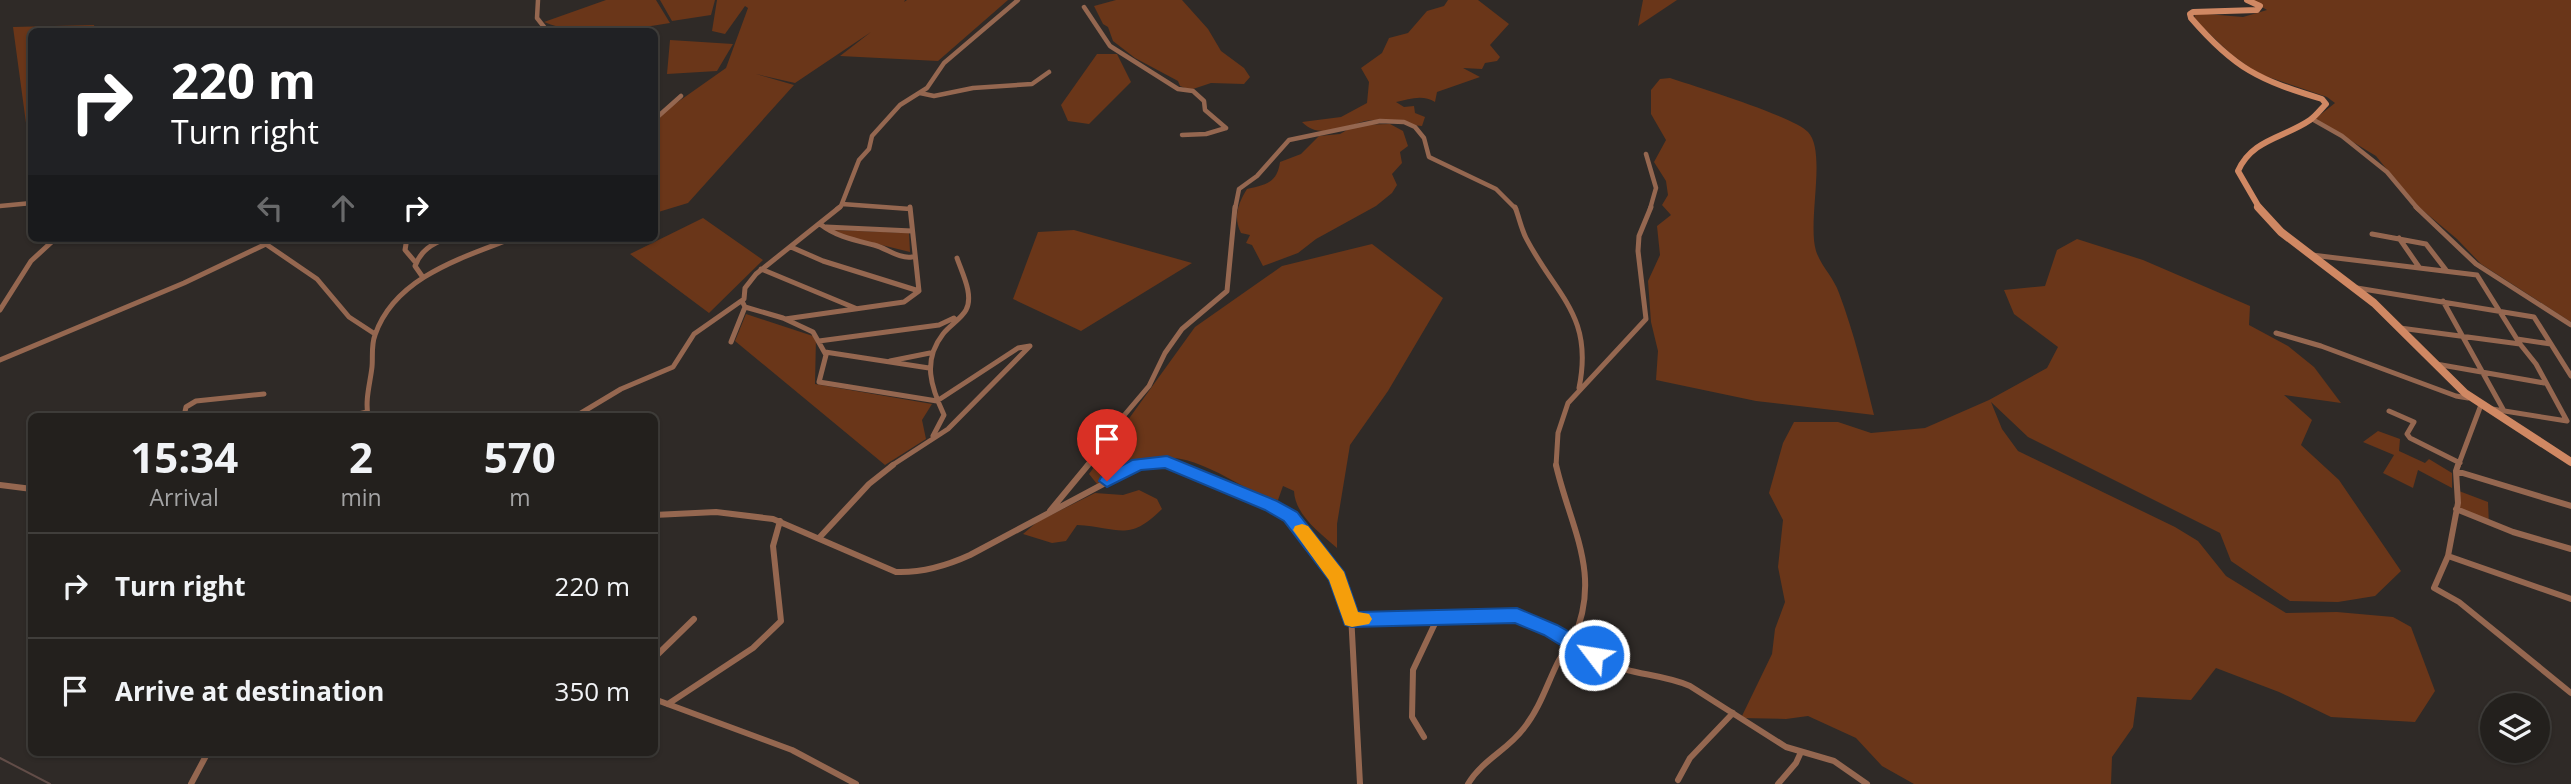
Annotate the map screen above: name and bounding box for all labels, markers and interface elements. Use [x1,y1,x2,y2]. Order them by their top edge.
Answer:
text: 220 m [171,47,316,113]
icon: right [56,56,147,147]
text: Turn right [171,110,319,153]
icon: left [251,189,289,227]
icon: ahead [324,189,362,227]
icon: right [397,189,435,227]
pin [1077,409,1137,481]
icon: arrive [1088,420,1126,458]
text: 15:34 [130,428,238,485]
text: 2 [349,428,373,485]
text: 570 [484,428,556,485]
text: Arrival [150,481,219,513]
text: min [340,481,382,513]
text: m [509,481,530,513]
icon: right [56,567,94,605]
text: Turn right [115,568,246,604]
text: 220 m [555,568,630,604]
position arrow [1557,618,1631,692]
icon: arrive [56,672,94,710]
text: Arrive at destination [115,673,384,709]
text: 350 m [555,673,630,709]
map controls [2480,693,2550,763]
button: layers [2480,693,2550,763]

